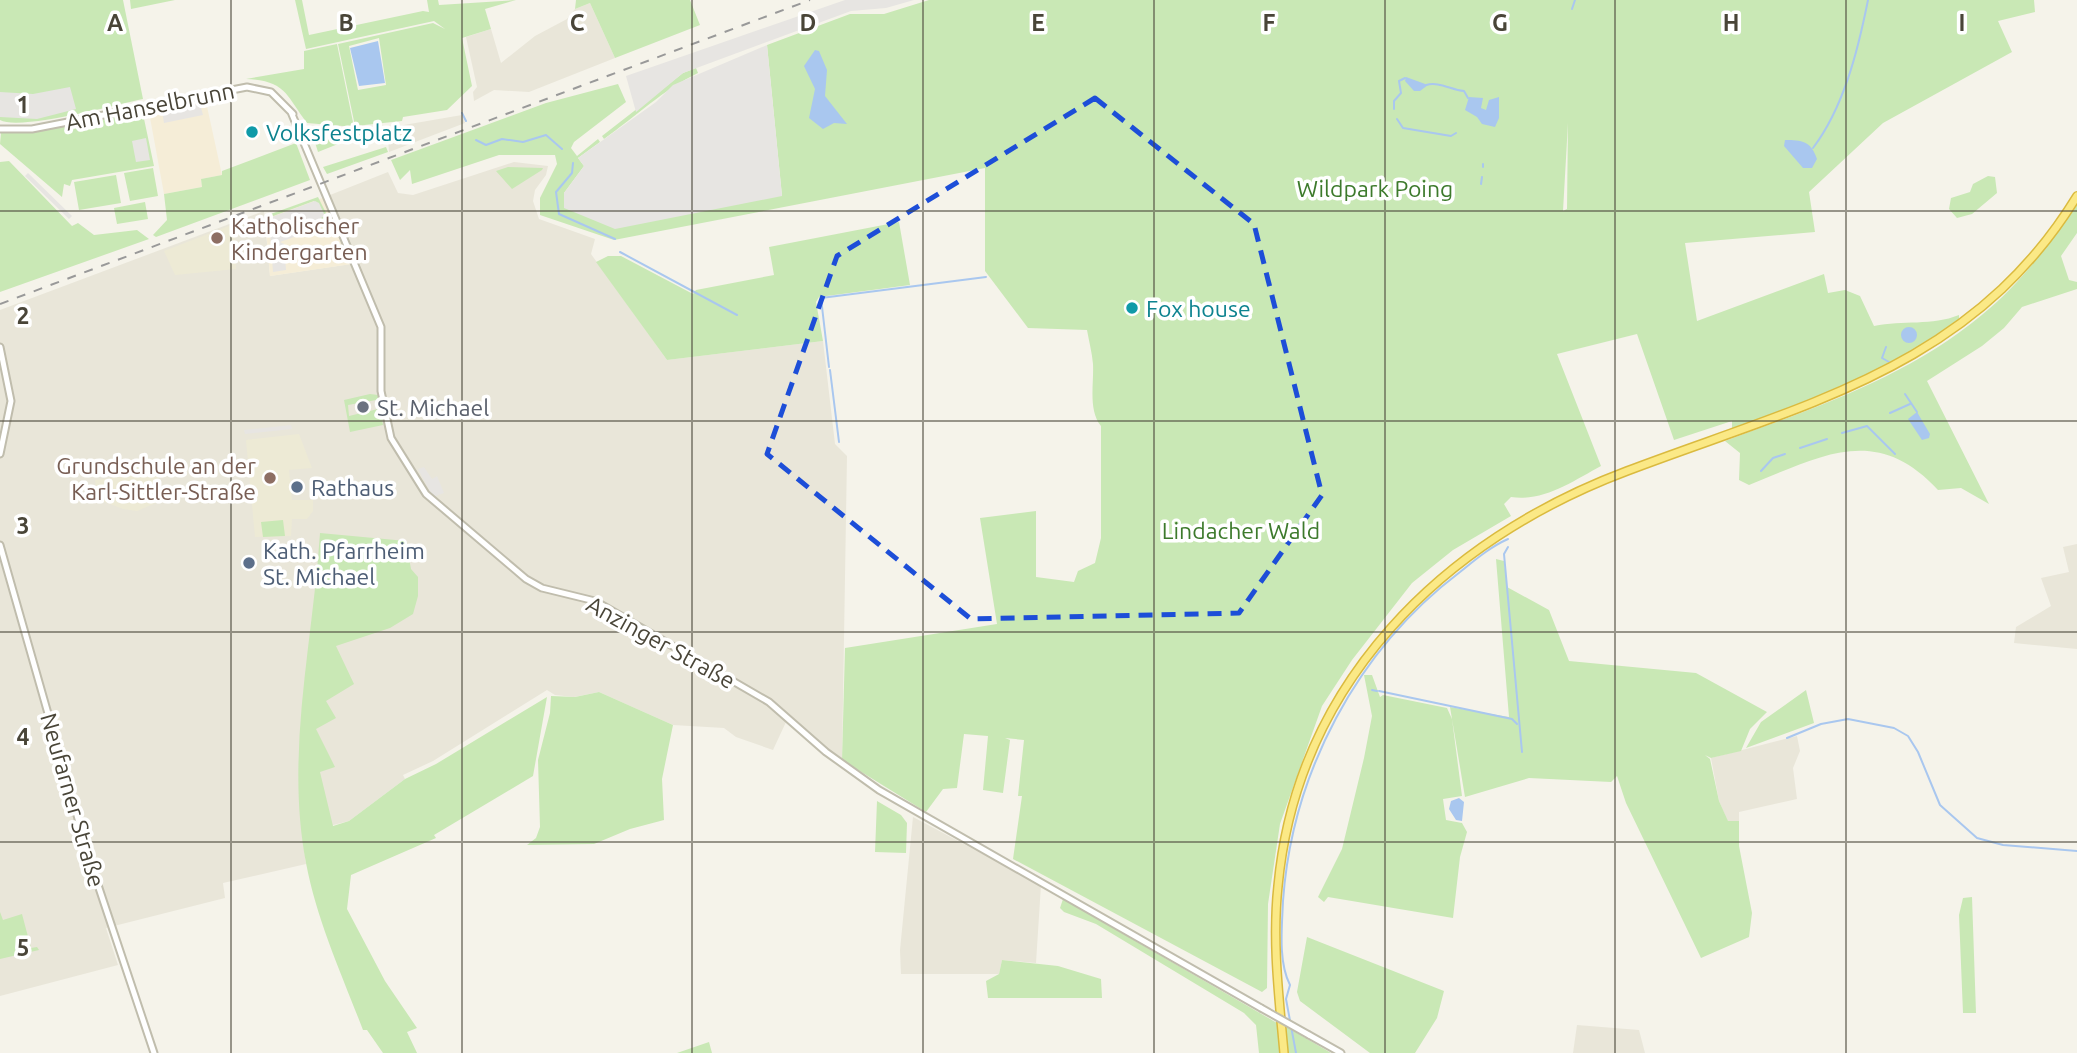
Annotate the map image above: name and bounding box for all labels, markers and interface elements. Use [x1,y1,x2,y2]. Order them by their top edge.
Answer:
text: A [107,10,123,35]
text: B [338,10,354,35]
text: C [570,10,585,35]
text: D [800,10,816,35]
text: E [1031,10,1045,35]
text: F [1263,10,1276,35]
text: G [1492,10,1508,35]
text: H [1723,10,1739,35]
text: I [1959,10,1965,35]
street label: Am Hanselbrunn [64,77,236,135]
text: 1 [17,92,29,117]
place label: Volksfestplatz [266,120,412,145]
marker: Volksfestplatz [244,124,260,140]
park label: Wildpark Poing [1297,176,1453,201]
place label: Katholischer Kindergarten [231,213,368,264]
marker: Katholischer Kindergarten [209,230,225,246]
place label: Fox house [1146,296,1251,321]
marker: Fox house [1124,300,1140,316]
text: 2 [17,303,29,328]
place label: St. Michael [377,395,489,420]
marker: St. Michael [355,399,371,415]
place label: Grundschule an der Karl-Sittler-Straße [56,453,256,504]
marker: Grundschule an der Karl-Sittler-Straße [262,470,278,486]
place label: Rathaus [311,475,394,500]
marker: Rathaus [289,479,305,495]
text: 3 [17,513,29,538]
park label: Lindacher Wald [1162,518,1320,543]
place label: Kath. Pfarrheim St. Michael [263,538,425,589]
marker: Kath. Pfarrheim St. Michael [241,555,257,571]
street label: Anzinger Straße [583,591,739,693]
street label: Neufarner Straße [36,710,110,890]
text: 4 [17,724,30,749]
text: 5 [17,935,29,960]

